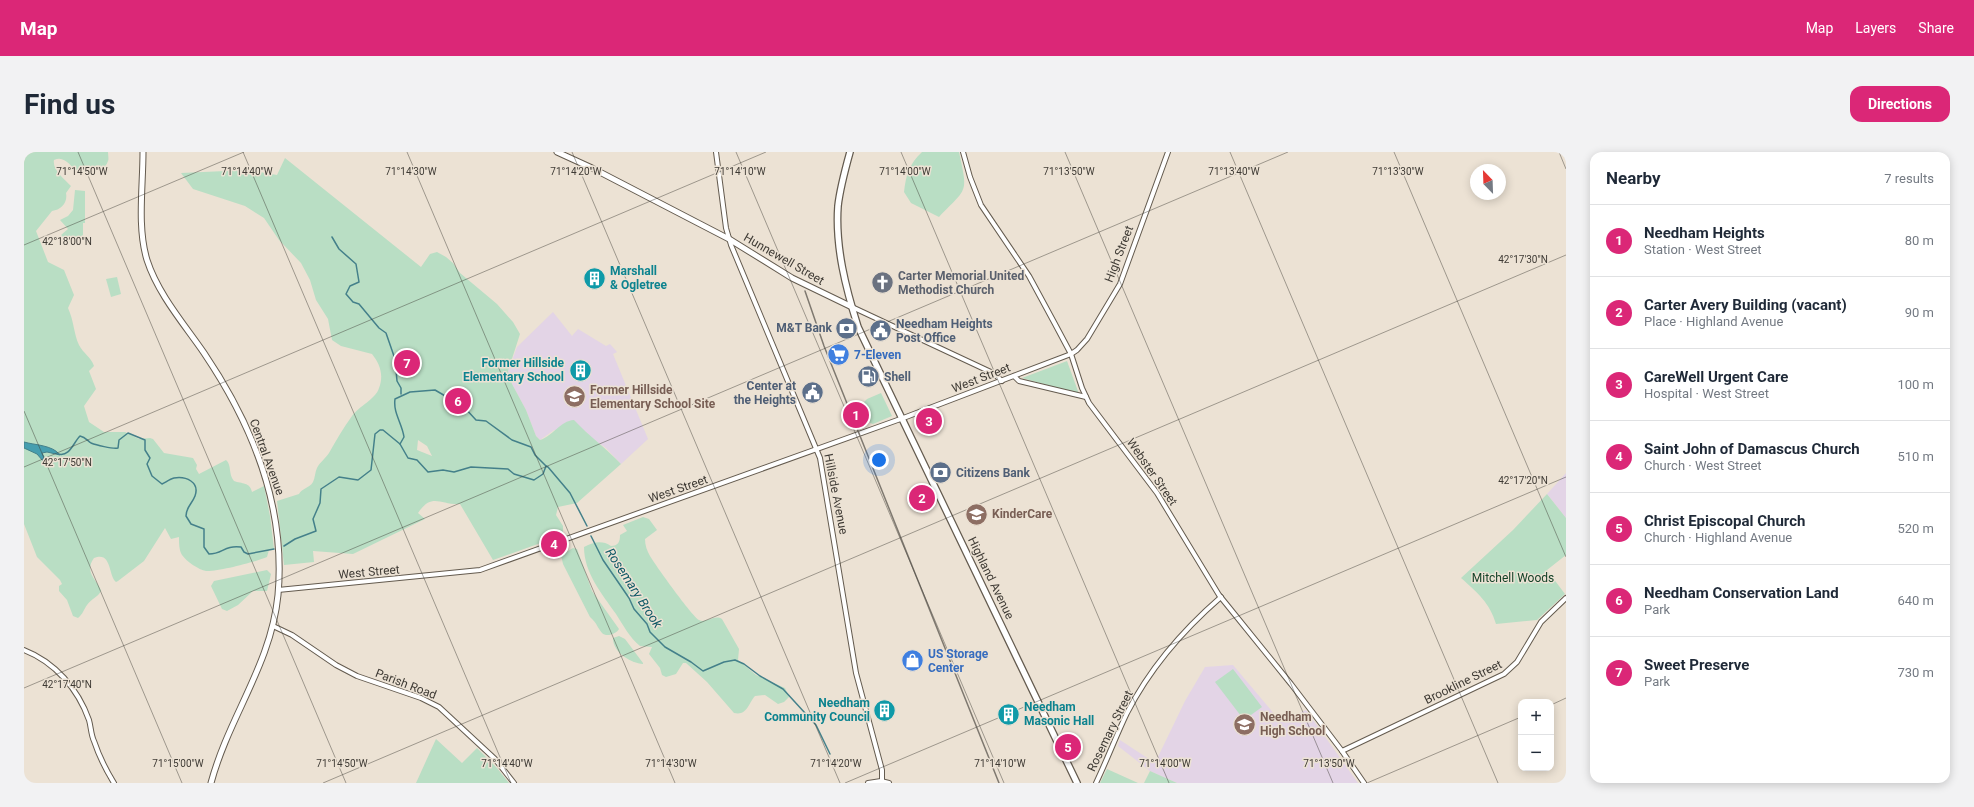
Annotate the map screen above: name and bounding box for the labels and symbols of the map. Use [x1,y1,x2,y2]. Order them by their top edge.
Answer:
north arrow [1470,164,1506,200]
text: 71°14'50"W [56,166,108,177]
text: 71°14'40"W [221,166,273,177]
text: 71°14'30"W [385,166,437,177]
text: 71°14'20"W [550,166,602,177]
text: 71°14'10"W [714,166,766,177]
text: 71°14'00"W [879,166,931,177]
text: 71°13'50"W [1043,166,1095,177]
text: 71°13'40"W [1208,166,1260,177]
text: 71°13'30"W [1372,166,1424,177]
street label: High Street [1102,224,1136,284]
street label: Hunnewell Street [741,230,827,288]
text: 42°18'00"N [42,236,92,247]
text: 42°17'30"N [1498,254,1548,265]
place label: Marshall & Ogletree [610,264,667,292]
building icon: Marshall & Ogletree [582,265,608,291]
place label: Carter Memorial United Methodist Church [898,269,1025,297]
church icon: Carter Memorial United Methodist Church [869,270,895,296]
bank icon: M&T Bank [834,315,860,341]
place label: Needham Heights Post Office [896,317,993,345]
public building icon: Needham Heights Post Office [867,318,893,344]
place label: M&T Bank [776,321,833,335]
supermarket icon: 7-Eleven [826,342,852,368]
pin: 7 [394,348,420,378]
place label: 7-Eleven [854,348,901,362]
place label: Former Hillside Elementary School [463,356,565,384]
building icon: Former Hillside Elementary School [567,357,593,383]
street label: West Street [950,360,1012,396]
fuel station icon: Shell [856,364,882,390]
place label: Shell [884,370,911,384]
place label: Center at the Heights [734,379,796,407]
public building icon: Center at the Heights [799,380,825,406]
place label: Former Hillside Elementary School Site [590,383,716,411]
school or university icon: Former Hillside Elementary School Site [562,384,588,410]
pin: 6 [445,386,471,416]
pin: 1 [843,400,869,430]
pin: 3 [916,406,942,436]
street label: Central Avenue [247,417,287,497]
street label: Webster Street [1124,436,1180,508]
your location [869,450,889,470]
street label: Hillside Avenue [821,453,851,535]
text: 42°17'50"N [42,457,92,468]
bank icon: Citizens Bank [927,460,953,486]
place label: Citizens Bank [956,466,1030,480]
street label: West Street [647,472,709,506]
text: 42°17'20"N [1498,475,1548,486]
pin: 2 [909,483,935,513]
school or university icon: KinderCare [964,501,990,527]
place label: KinderCare [992,507,1053,521]
pin: 4 [541,529,567,559]
street label: Highland Avenue [965,535,1017,621]
water label: Rosemary Brook [603,545,666,631]
street label: West Street [338,562,400,582]
park label: Mitchell Woods [1472,571,1554,585]
place label: US Storage Center [928,647,989,675]
shop icon: US Storage Center [899,648,925,674]
street label: Brookline Street [1422,657,1504,707]
street label: Parish Road [373,666,439,702]
text: 42°17'40"N [42,679,92,690]
street label: Rosemary Street [1084,688,1136,774]
place label: Needham Community Council [764,696,870,724]
building icon: Needham Community Council [872,697,898,723]
place label: Needham Masonic Hall [1024,700,1094,728]
building icon: Needham Masonic Hall [995,701,1021,727]
place label: Needham High School [1260,710,1325,738]
school or university icon: Needham High School [1231,711,1257,737]
pin: 5 [1055,732,1081,762]
text: 71°15'00"W [152,758,204,769]
text: 71°14'50"W [316,758,368,769]
text: 71°14'40"W [481,758,533,769]
text: 71°14'30"W [645,758,697,769]
text: 71°14'20"W [810,758,862,769]
text: 71°14'10"W [974,758,1026,769]
text: 71°14'00"W [1139,758,1191,769]
text: 71°13'50"W [1303,758,1355,769]

